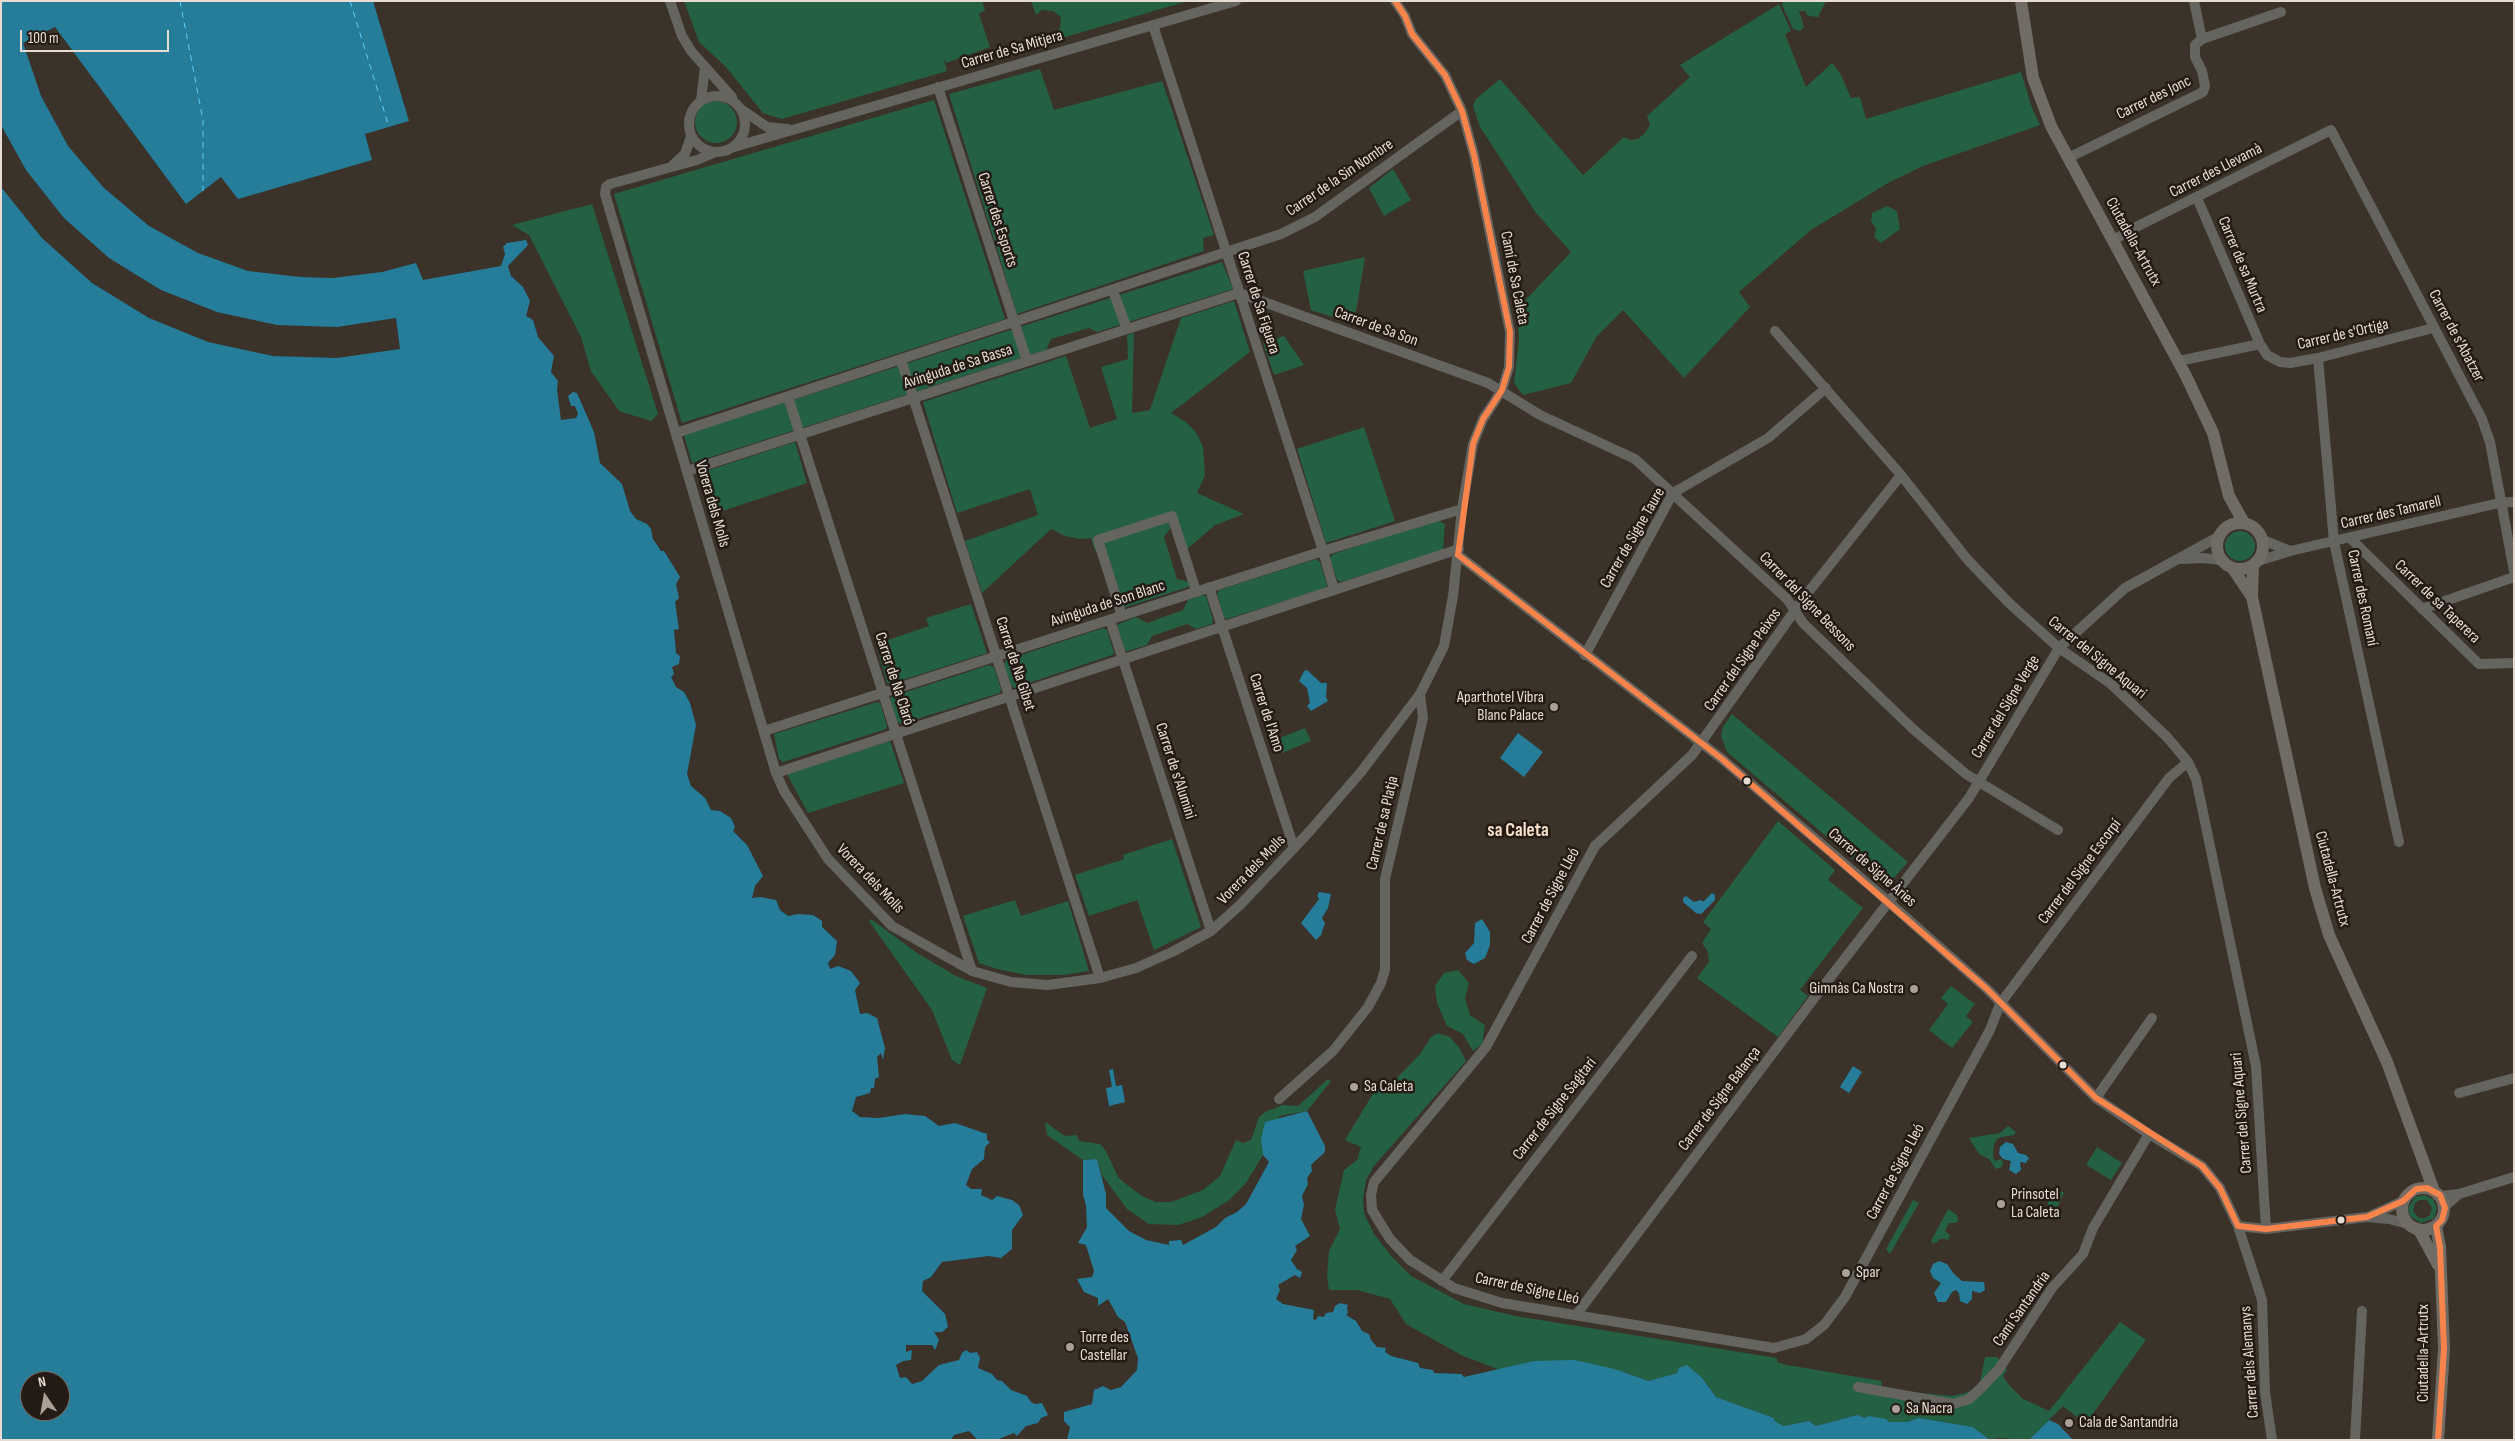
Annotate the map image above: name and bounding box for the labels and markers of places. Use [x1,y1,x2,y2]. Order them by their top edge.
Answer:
place label: Aparthotel Vibra Blanc Palace [1457,688,1544,726]
marker: Aparthotel Vibra Blanc Palace [1548,701,1560,713]
unlabelled marker [1742,776,1752,786]
place label: Gimnàs Ca Nostra [1809,979,1904,999]
marker: Gimnàs Ca Nostra [1908,983,1920,995]
unlabelled marker [2058,1060,2068,1070]
place label: Sa Caleta [1364,1077,1414,1097]
marker: Sa Caleta [1348,1081,1360,1093]
place label: Prinsotel La Caleta [2011,1185,2060,1223]
marker: Prinsotel La Caleta [1995,1198,2007,1210]
unlabelled marker [2336,1215,2346,1225]
place label: Spar [1856,1263,1880,1283]
marker: Spar [1840,1267,1852,1279]
place label: Torre des Castellar [1080,1328,1129,1366]
marker: Torre des Castellar [1064,1341,1076,1353]
place label: Sa Nacra [1906,1399,1953,1419]
marker: Sa Nacra [1890,1403,1902,1415]
place label: Cala de Santandria [2079,1413,2178,1433]
marker: Cala de Santandria [2063,1417,2075,1429]

